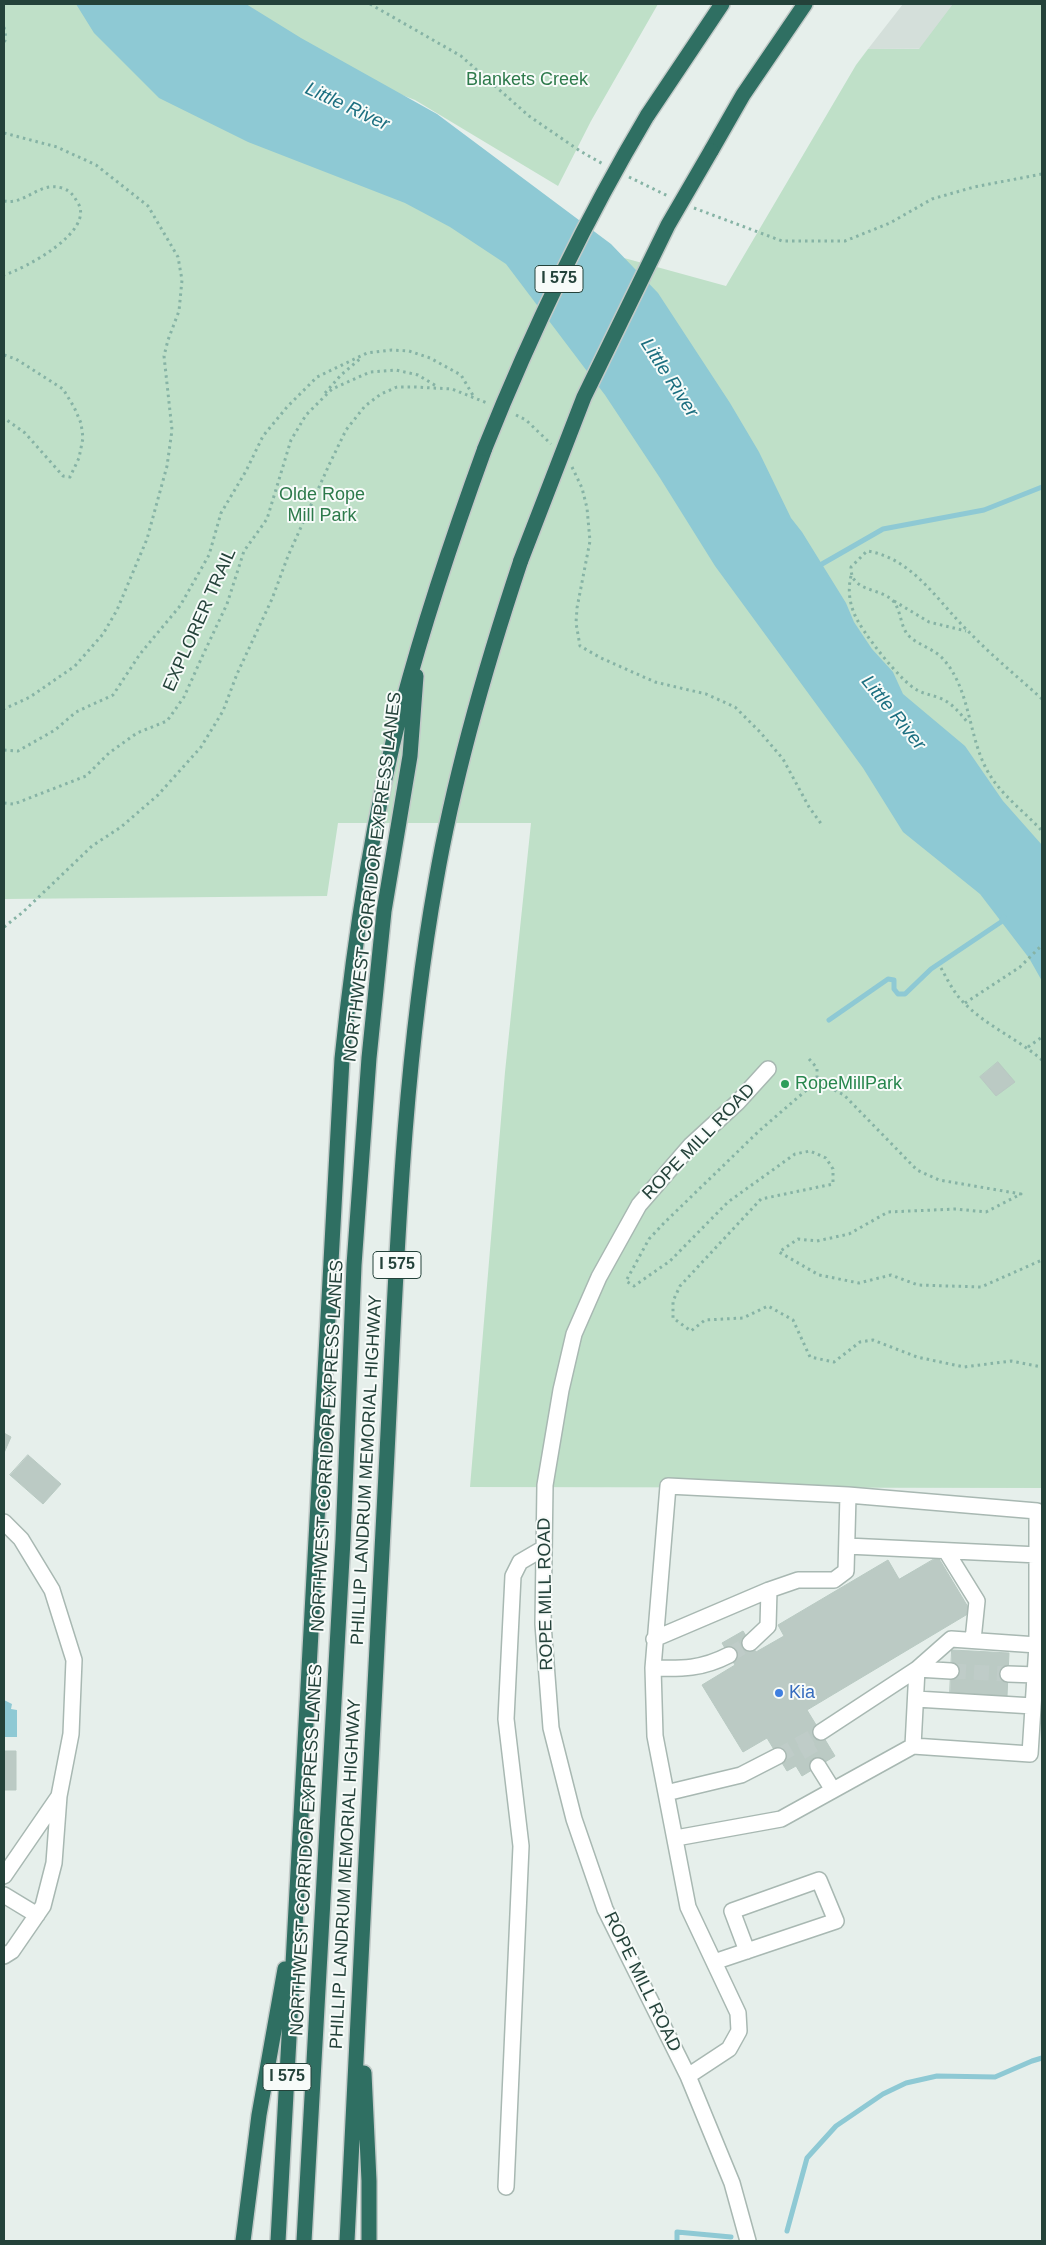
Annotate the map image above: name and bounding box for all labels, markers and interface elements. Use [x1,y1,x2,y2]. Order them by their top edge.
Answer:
park label: Blankets Creek [466,69,588,91]
water label: Little River [302,78,392,136]
road number: I 575 [535,266,583,292]
water label: Little River [635,334,703,422]
park label: Olde Rope Mill Park [279,484,365,526]
street label: EXPLORER TRAIL [159,545,241,695]
water label: Little River [856,671,930,755]
street label: NORTHWEST CORRIDOR EXPRESS LANES [340,691,406,1063]
place label: RopeMillPark [795,1073,902,1095]
marker: RopeMillPark [779,1078,791,1090]
street label: ROPE MILL ROAD [638,1079,760,1205]
road number: I 575 [373,1252,421,1278]
street label: NORTHWEST CORRIDOR EXPRESS LANES [307,1259,349,1633]
street label: PHILLIP LANDRUM MEMORIAL HIGHWAY [347,1294,387,1646]
street label: ROPE MILL ROAD [534,1517,558,1671]
street label: NORTHWEST CORRIDOR EXPRESS LANES [286,1663,328,2037]
place label: Kia [789,1682,815,1704]
marker: Kia [773,1687,785,1699]
street label: PHILLIP LANDRUM MEMORIAL HIGHWAY [326,1698,366,2050]
street label: ROPE MILL ROAD [599,1908,685,2056]
road number: I 575 [263,2064,311,2090]

